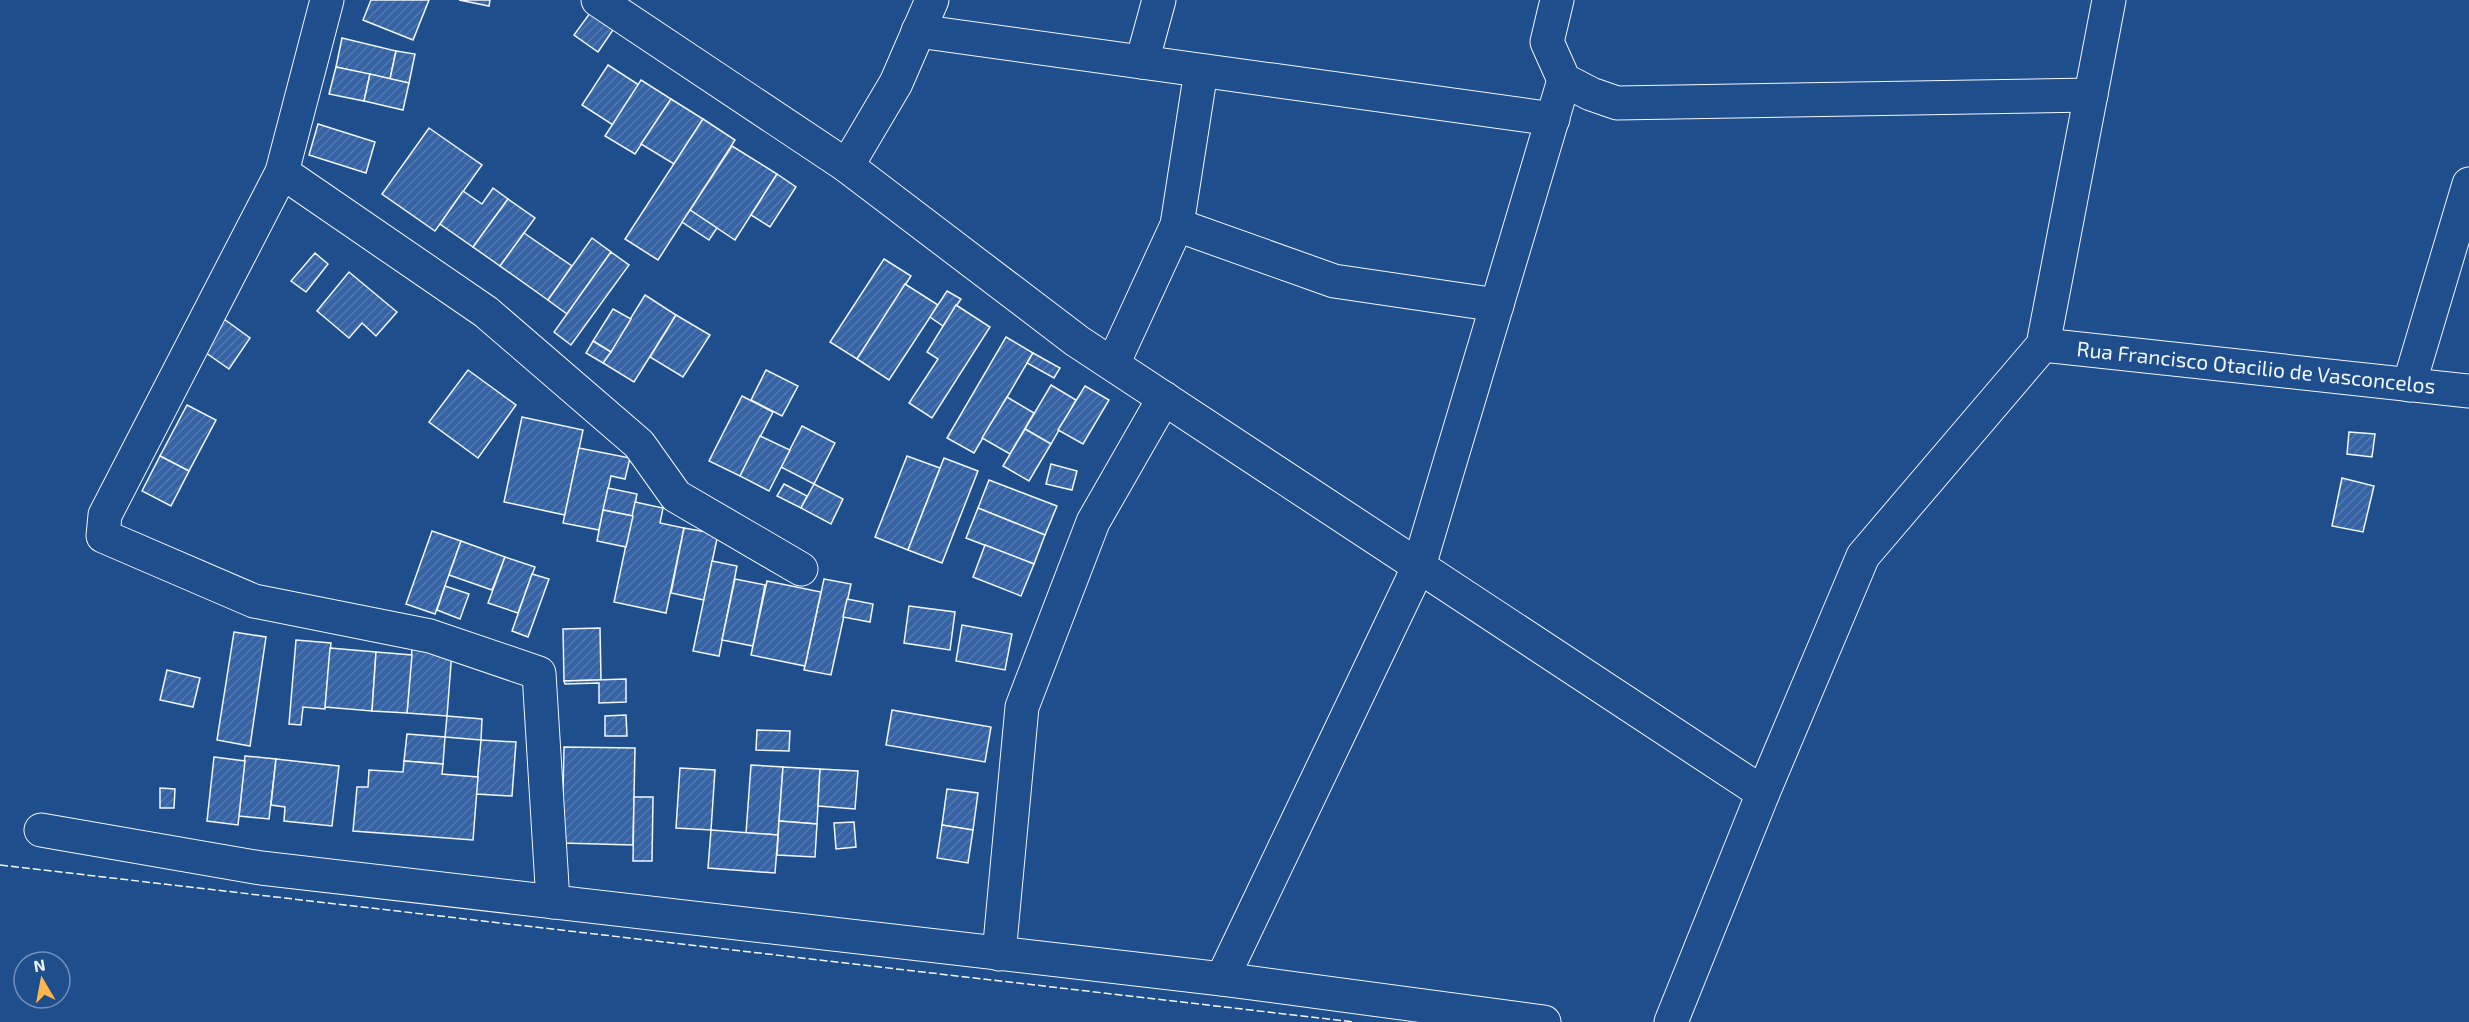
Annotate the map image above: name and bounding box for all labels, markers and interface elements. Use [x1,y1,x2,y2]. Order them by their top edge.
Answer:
street label: Rua Francisco Otacilio de Vasconcelos [2076,335,2437,398]
north arrow [12,950,72,1010]
text: N [32,954,47,975]

